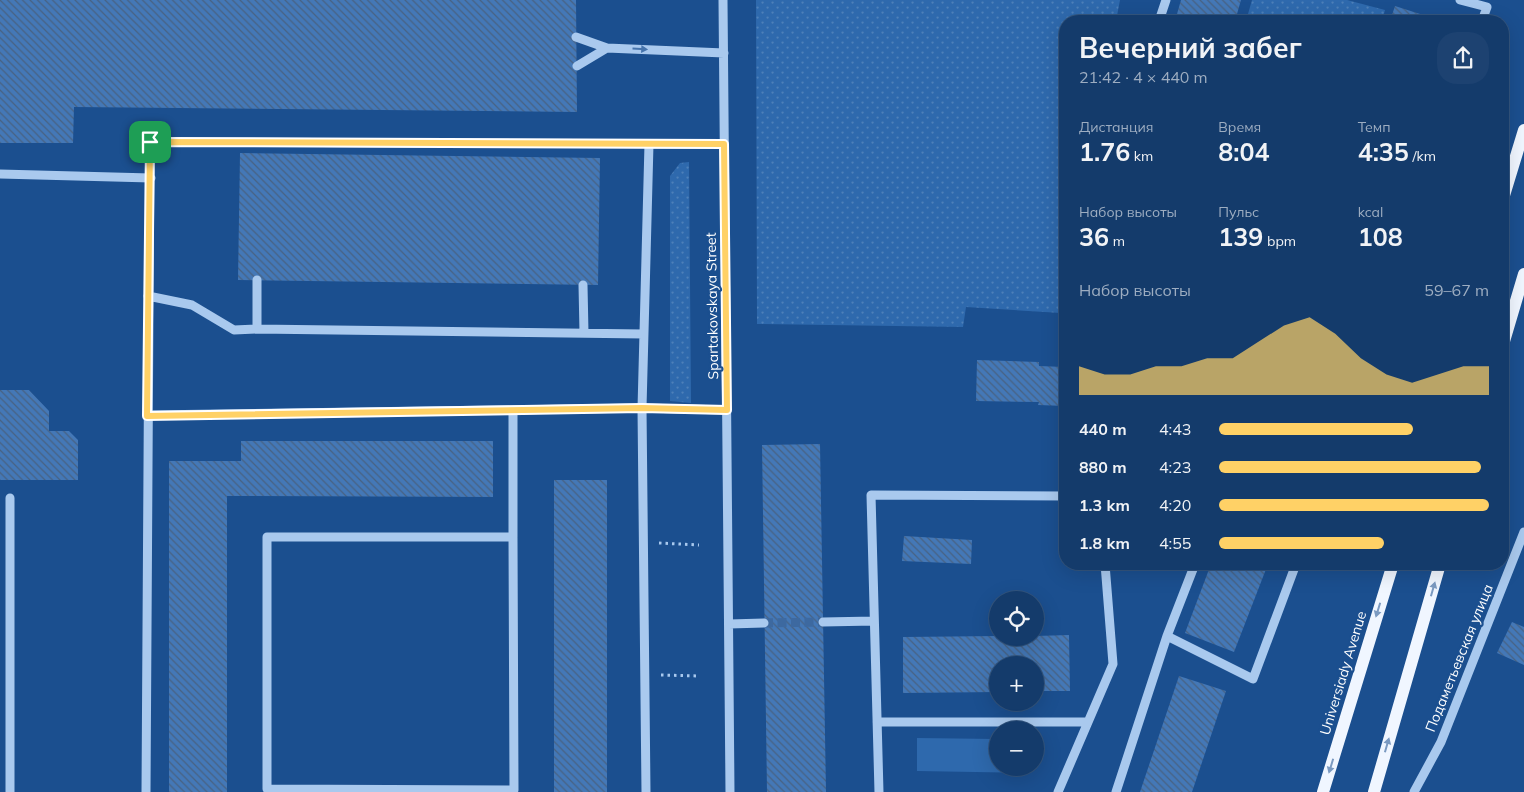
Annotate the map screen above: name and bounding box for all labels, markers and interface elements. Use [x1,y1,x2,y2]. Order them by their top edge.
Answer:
text: Вечерний забег [1079,30,1302,65]
button: share [1437,32,1489,84]
one-way arrow [633,46,649,54]
text: 21:42 · 4 × 440 m [1079,67,1208,87]
text: Дистанция [1079,118,1153,136]
text: Время [1218,118,1261,136]
text: Темп [1358,118,1391,136]
pin [129,121,171,163]
icon: arrive [136,128,164,156]
text: 1.76 [1079,136,1130,167]
text: 8:04 [1218,136,1270,167]
text: 4:35 [1358,136,1409,167]
text: km [1130,147,1153,165]
text: /km [1409,147,1436,165]
text: Набор высоты [1079,203,1177,221]
text: Пульс [1218,203,1259,221]
text: kcal [1358,203,1383,221]
text: 36 [1079,221,1109,252]
text: 139 [1218,221,1263,252]
text: 108 [1358,221,1403,252]
street label: Spartakovskaya Street [702,232,722,380]
text: m [1109,232,1125,250]
text: bpm [1263,232,1296,250]
text: Набор высоты [1079,280,1191,300]
text: 59–67 m [1424,280,1489,300]
text: 440 m [1079,419,1127,439]
text: 4:43 [1159,419,1191,439]
text: 880 m [1079,457,1127,477]
text: 4:23 [1159,457,1191,477]
text: 1.3 km [1079,495,1130,515]
text: 4:20 [1159,495,1191,515]
text: 1.8 km [1079,533,1130,553]
text: 4:55 [1159,533,1191,553]
street label: Подаметьевская улица [1421,581,1497,735]
one-way arrow [1429,581,1437,596]
map controls [989,591,1044,776]
button: locate [989,591,1044,646]
one-way arrow [1374,603,1382,618]
street label: Universiady Avenue [1316,609,1370,737]
button: + [989,656,1044,711]
button: − [989,721,1044,776]
one-way arrow [1384,738,1392,753]
one-way arrow [1326,758,1334,773]

